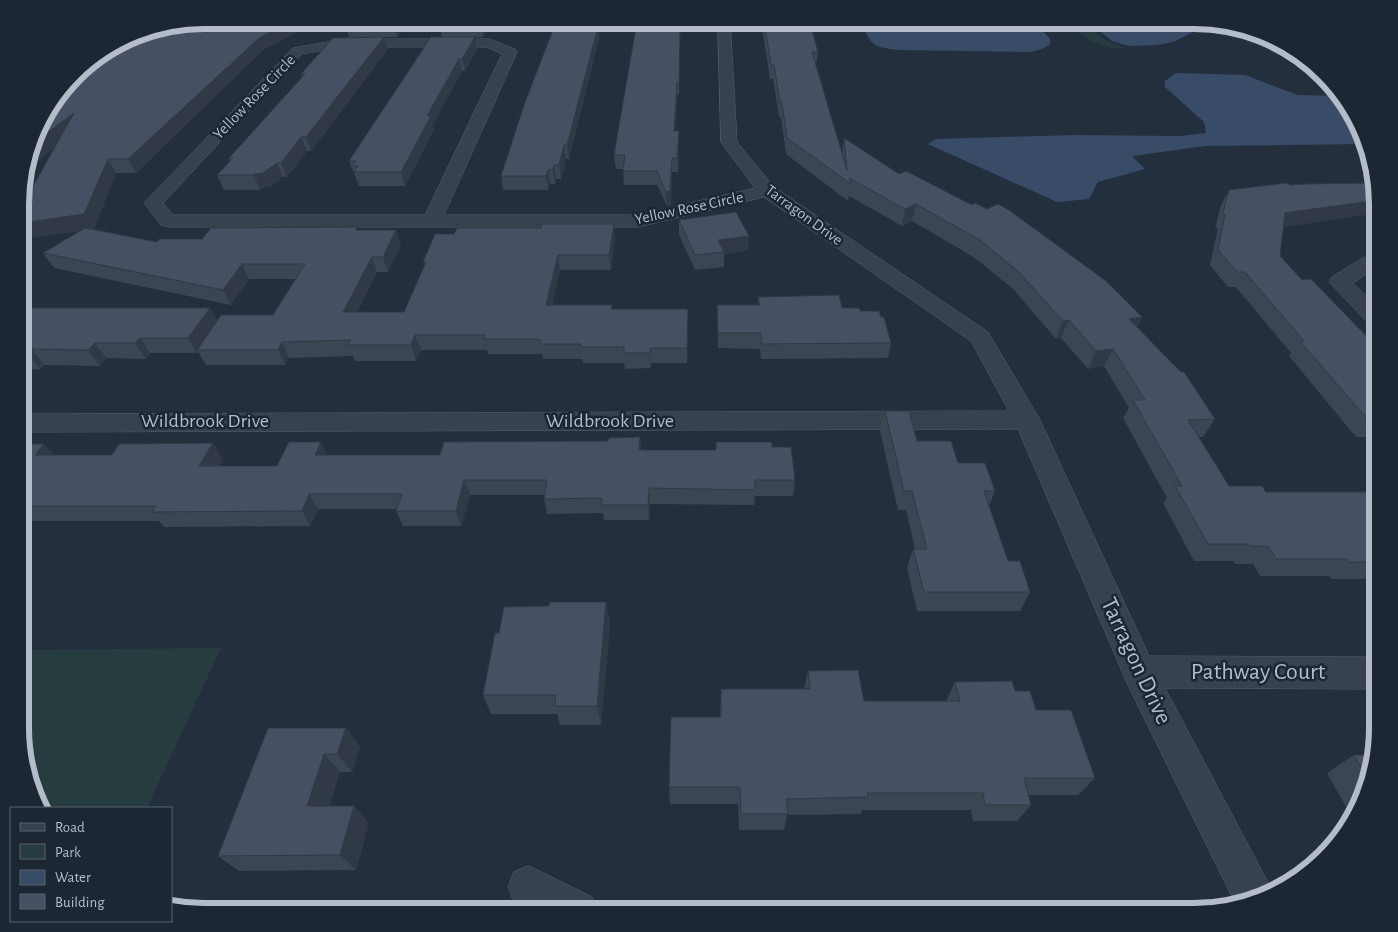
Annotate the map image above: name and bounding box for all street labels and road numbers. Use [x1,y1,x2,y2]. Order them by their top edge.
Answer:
street label: Yellow Rose Circle [210,52,298,142]
street label: Tarragon Drive [762,182,846,248]
street label: Yellow Rose Circle [633,189,745,227]
street label: Wildbrook Drive [141,411,269,431]
street label: Wildbrook Drive [546,411,674,431]
street label: Tarragon Drive [1096,594,1176,728]
street label: Pathway Court [1191,660,1326,684]

